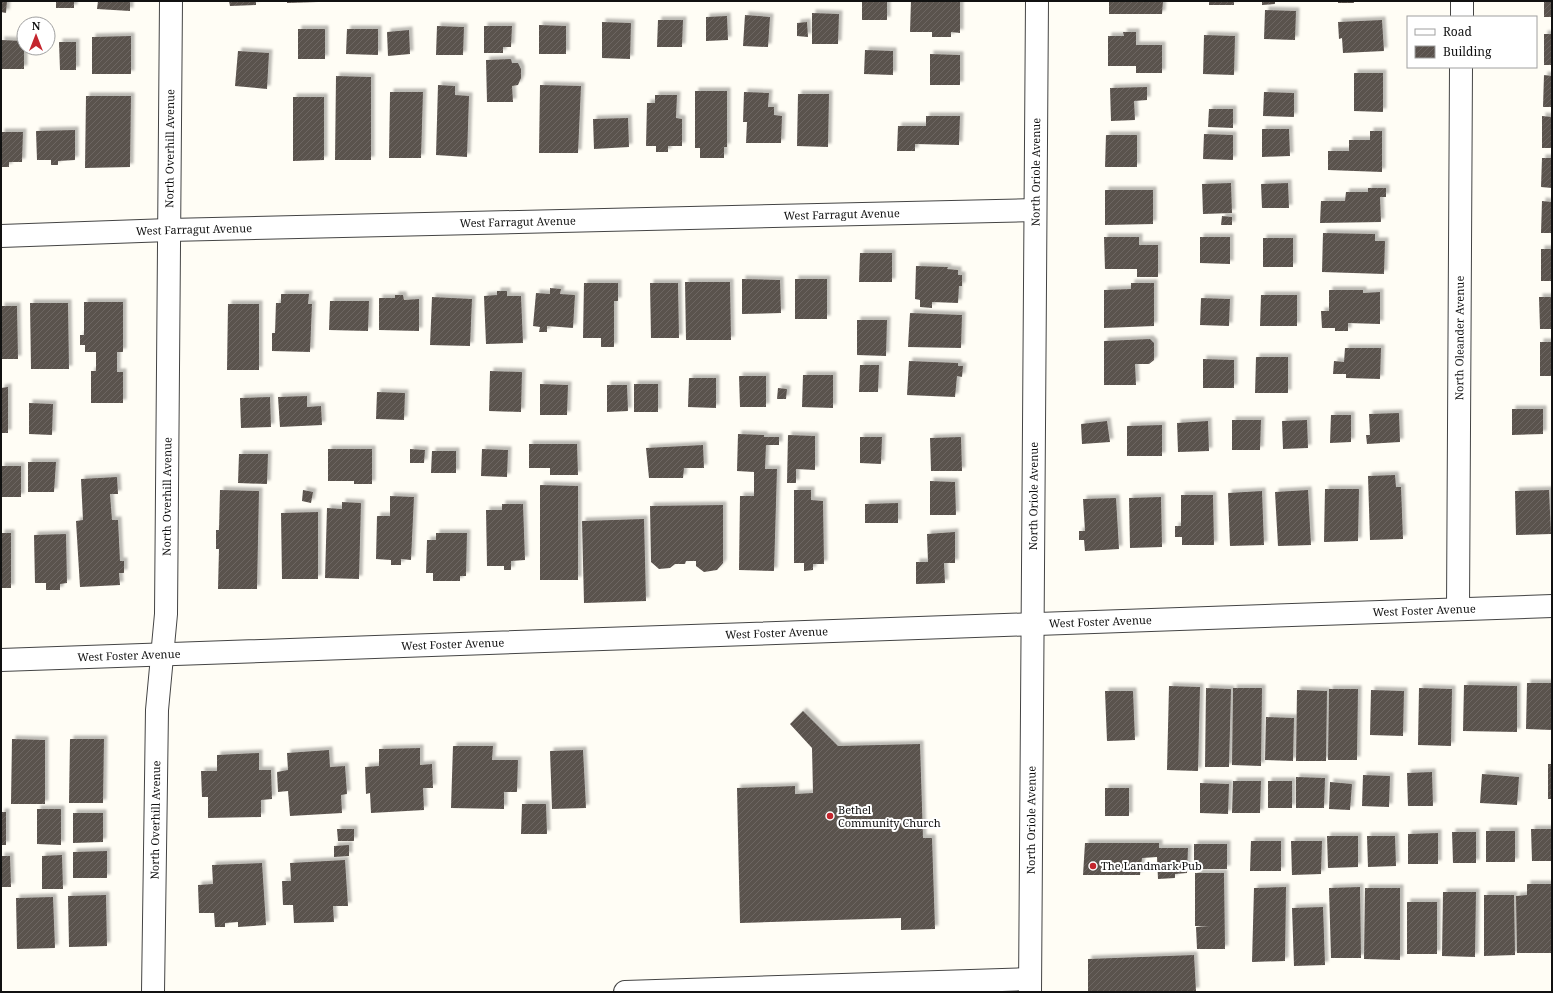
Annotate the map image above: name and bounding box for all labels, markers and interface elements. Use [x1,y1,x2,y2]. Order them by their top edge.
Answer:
north arrow [16,16,56,56]
legend [1407,16,1537,68]
text: N [32,18,41,33]
text: Road [1443,23,1473,40]
text: Building [1443,43,1492,60]
street label: North Overhill Avenue [161,89,177,208]
street label: North Oriole Avenue [1027,118,1043,226]
street label: West Farragut Avenue [783,205,900,223]
street label: West Farragut Avenue [460,213,576,230]
street label: West Farragut Avenue [136,220,252,238]
street label: North Oleander Avenue [1451,276,1467,400]
street label: North Overhill Avenue [158,437,174,556]
street label: North Oriole Avenue [1025,442,1041,550]
street label: West Foster Avenue [1372,601,1476,619]
street label: West Foster Avenue [1049,612,1152,631]
street label: West Foster Avenue [725,623,828,642]
street label: West Foster Avenue [401,634,505,653]
street label: West Foster Avenue [77,646,181,664]
street label: North Overhill Avenue [147,760,163,880]
street label: North Oriole Avenue [1023,766,1039,874]
place label: Bethel Community Church [838,802,941,830]
marker: Bethel Community Church [825,811,835,821]
place label: The Landmark Pub [1101,858,1202,873]
marker: The Landmark Pub [1088,861,1098,871]

